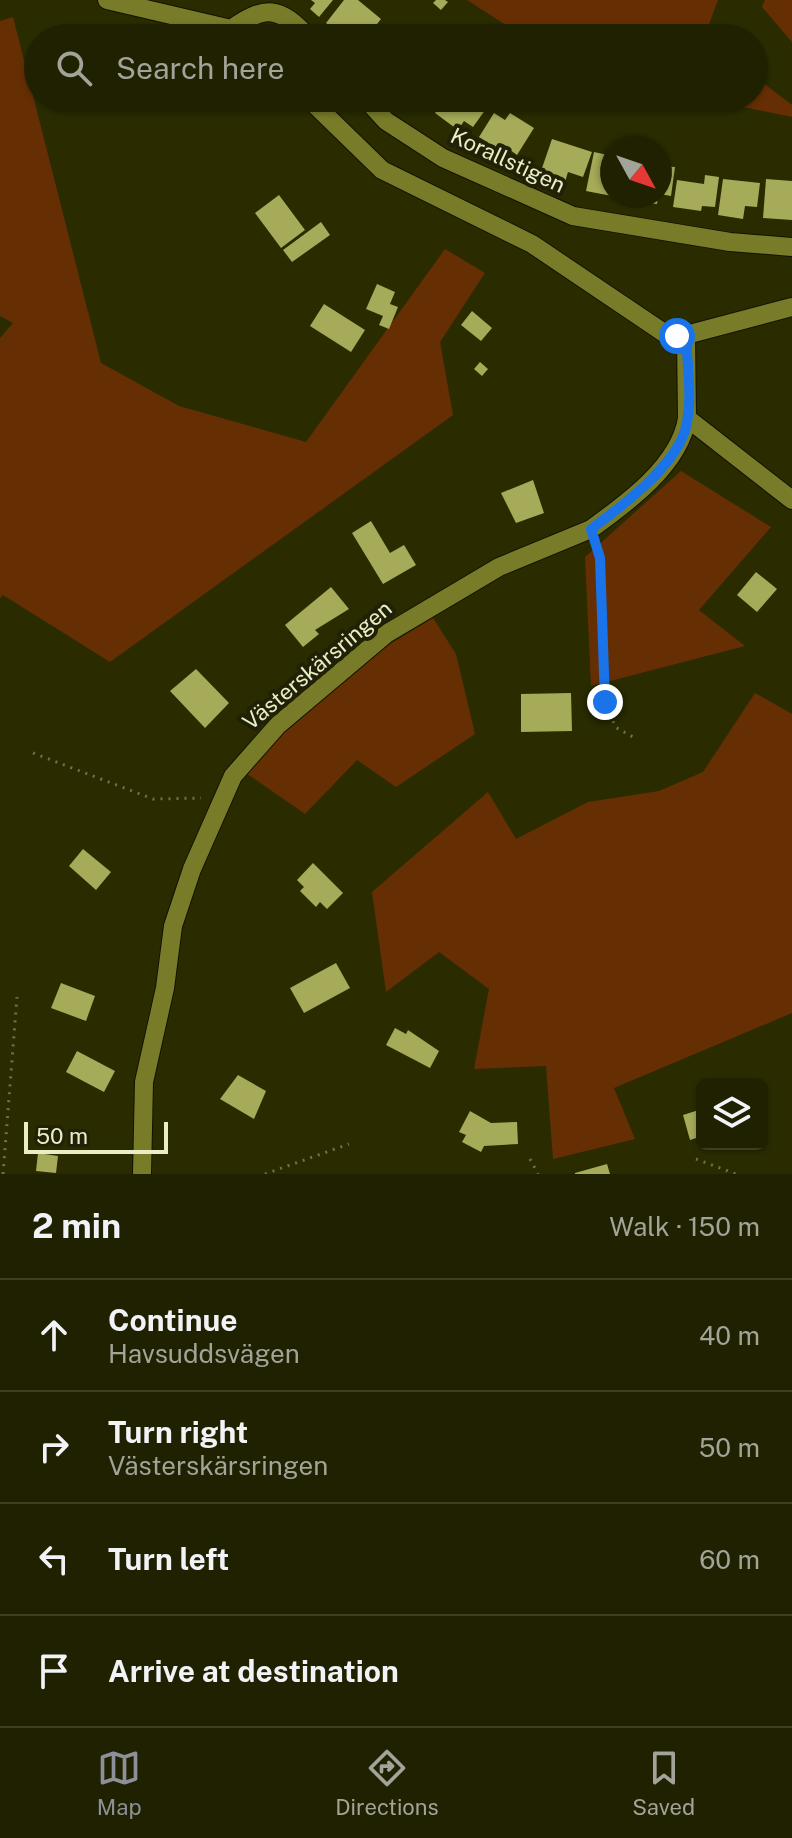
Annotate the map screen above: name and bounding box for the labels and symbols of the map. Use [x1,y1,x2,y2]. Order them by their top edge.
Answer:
street label: Korallstigen [447,122,569,198]
north arrow [600,136,672,208]
route start [659,318,695,354]
street label: Västerskärsringen [237,595,397,735]
route end [587,684,623,720]
scale bar [24,1118,168,1154]

